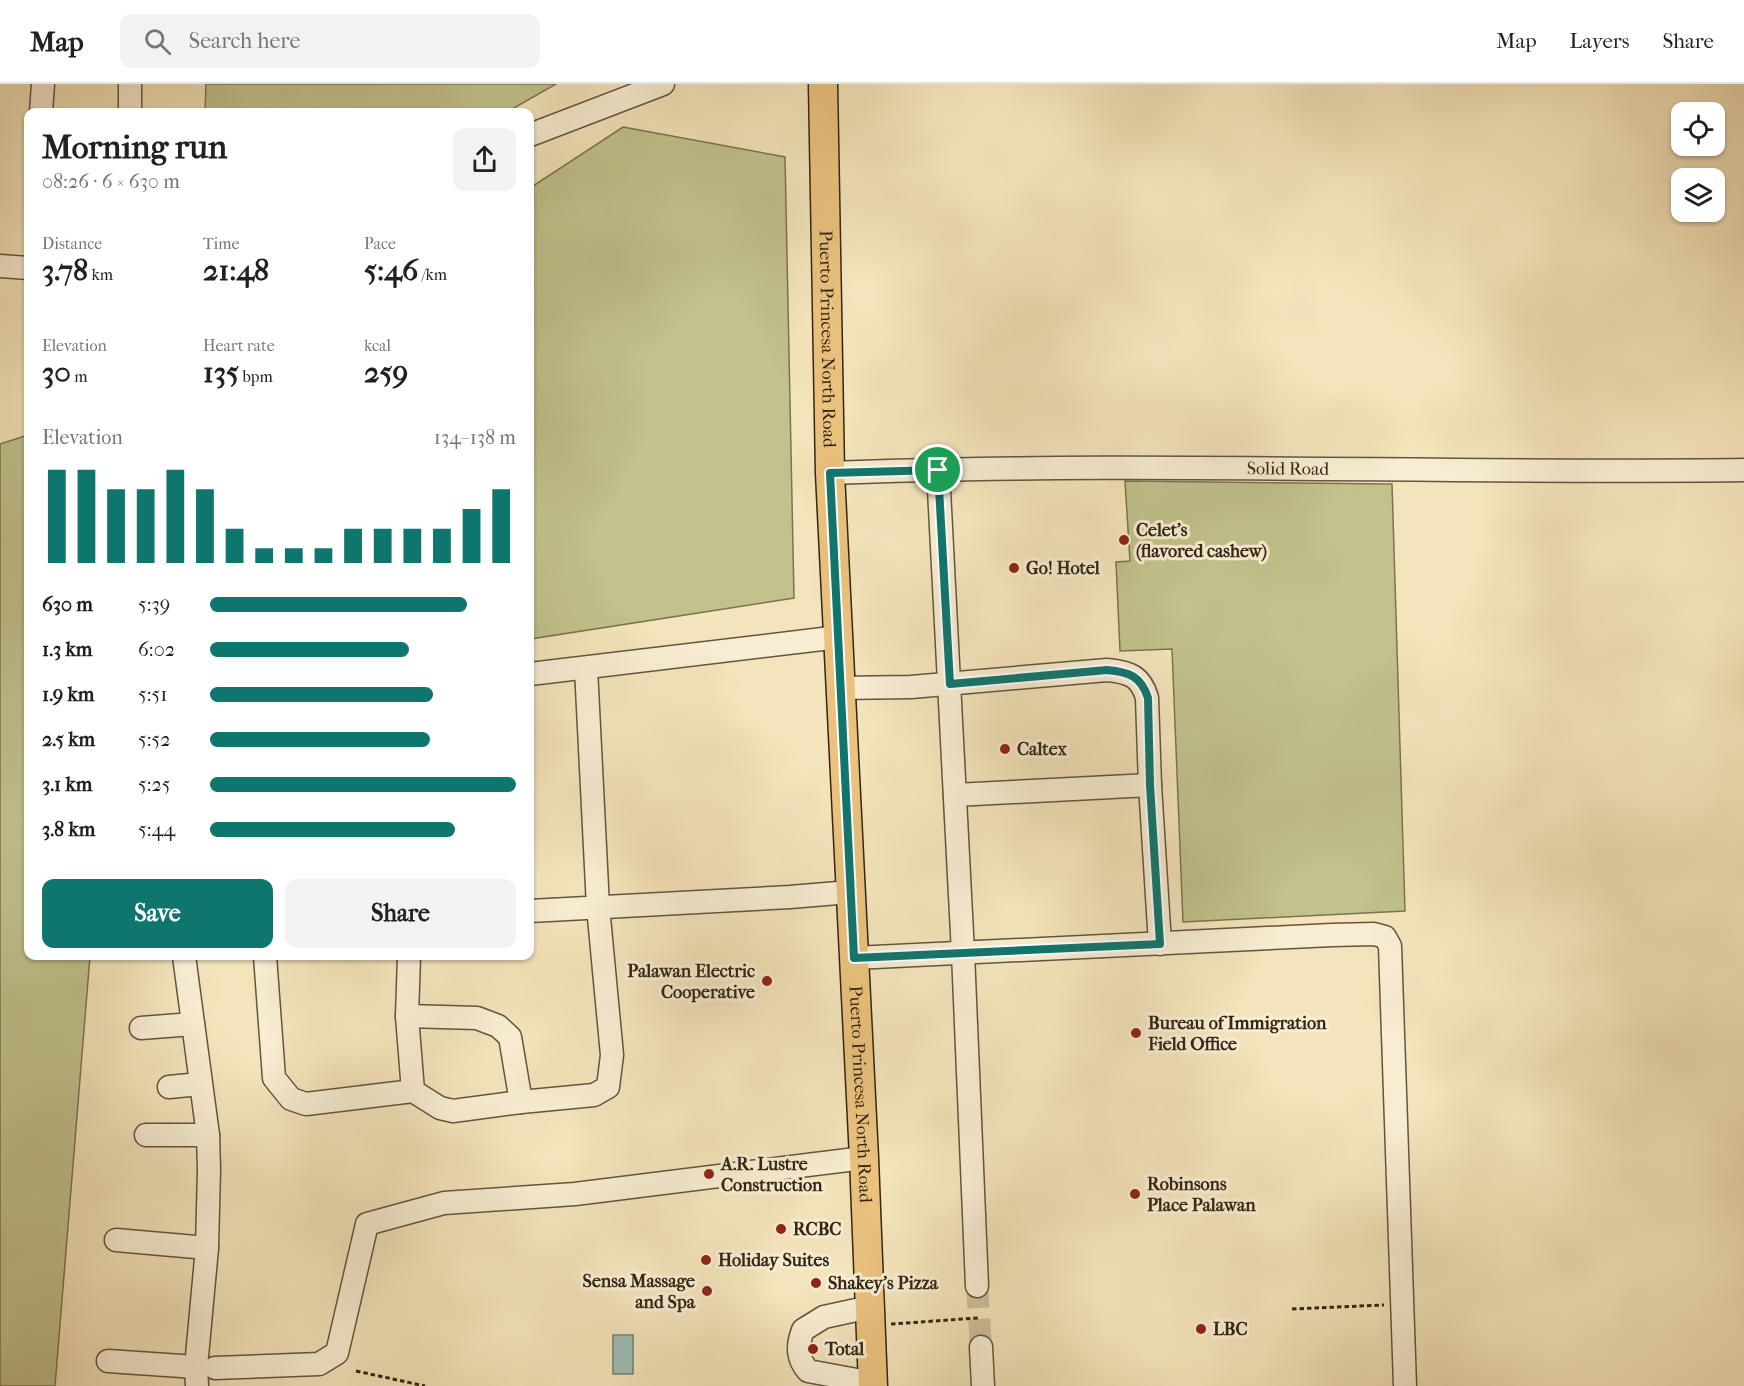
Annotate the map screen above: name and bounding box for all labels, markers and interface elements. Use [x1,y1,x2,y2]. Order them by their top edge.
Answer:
search box [120,14,540,68]
text: Map [30,25,84,58]
icon: search [141,25,174,58]
text: Search here [189,28,300,54]
text: Map [1496,29,1537,53]
text: Layers [1570,29,1629,53]
text: Share [1662,29,1714,53]
map controls [1671,102,1725,222]
button: locate [1671,102,1725,156]
text: Morning run [42,128,227,167]
button: share [453,128,516,191]
button: layers [1671,168,1725,222]
text: 08:26 · 6 × 630 m [42,170,180,193]
street label: Puerto Princesa North Road [815,230,840,448]
text: Distance [42,234,102,253]
text: Time [203,234,239,253]
text: Pace [364,234,396,253]
text: 3.78 [42,253,88,288]
text: 21:48 [203,253,269,288]
text: 5:46 [364,253,418,288]
text: km [88,265,113,284]
text: /km [418,265,447,284]
text: Elevation [42,336,107,355]
text: Heart rate [203,336,275,355]
text: kcal [364,336,391,355]
text: 30 [42,355,71,390]
text: 135 [203,355,239,390]
text: 259 [364,355,408,390]
text: m [71,367,88,386]
text: bpm [239,367,273,386]
text: Elevation [42,426,123,449]
text: 134–138 m [434,426,516,449]
pin [912,444,963,495]
icon: arrive [921,453,954,486]
street label: Solid Road [1247,458,1329,479]
place label: Celet's (flavored cashew) [1136,520,1267,562]
marker: Celet's (flavored cashew) [1117,533,1131,547]
place label: Go! Hotel [1026,558,1101,579]
marker: Go! Hotel [1007,561,1021,575]
text: 630 m [42,593,93,616]
text: 5:39 [138,593,170,616]
text: 1.3 km [42,638,92,661]
text: 6:02 [138,638,175,661]
text: 1.9 km [42,683,94,706]
text: 5:51 [138,683,167,706]
text: 2.5 km [42,728,95,751]
text: 5:52 [138,728,170,751]
place label: Caltex [1017,739,1068,760]
marker: Caltex [998,742,1012,756]
text: 3.1 km [42,773,92,796]
text: 5:25 [138,773,170,796]
text: 3.8 km [42,818,95,841]
text: 5:44 [138,818,175,841]
button: Save [42,879,273,948]
button: Share [285,879,516,948]
place label: Palawan Electric Cooperative [627,961,755,1003]
marker: Palawan Electric Cooperative [760,974,774,988]
street label: Puerto Princesa North Road [845,985,876,1203]
place label: Bureau of Immigration Field Office [1147,1013,1327,1055]
marker: Bureau of Immigration Field Office [1129,1026,1143,1040]
place label: A.R. Lustre Construction [720,1154,823,1196]
marker: A.R. Lustre Construction [702,1167,716,1181]
place label: Robinsons Place Palawan [1147,1174,1256,1216]
marker: Robinsons Place Palawan [1128,1187,1142,1201]
place label: RCBC [793,1219,842,1240]
marker: RCBC [774,1222,788,1236]
place label: Holiday Suites [718,1250,829,1271]
marker: Holiday Suites [699,1253,713,1267]
place label: Sensa Massage and Spa [583,1271,696,1313]
place label: Shakey's Pizza [828,1273,939,1294]
marker: Shakey's Pizza [809,1276,823,1290]
marker: Sensa Massage and Spa [700,1284,714,1298]
place label: LBC [1213,1319,1248,1340]
marker: LBC [1194,1322,1208,1336]
place label: Total [824,1339,865,1360]
marker: Total [806,1342,820,1356]

